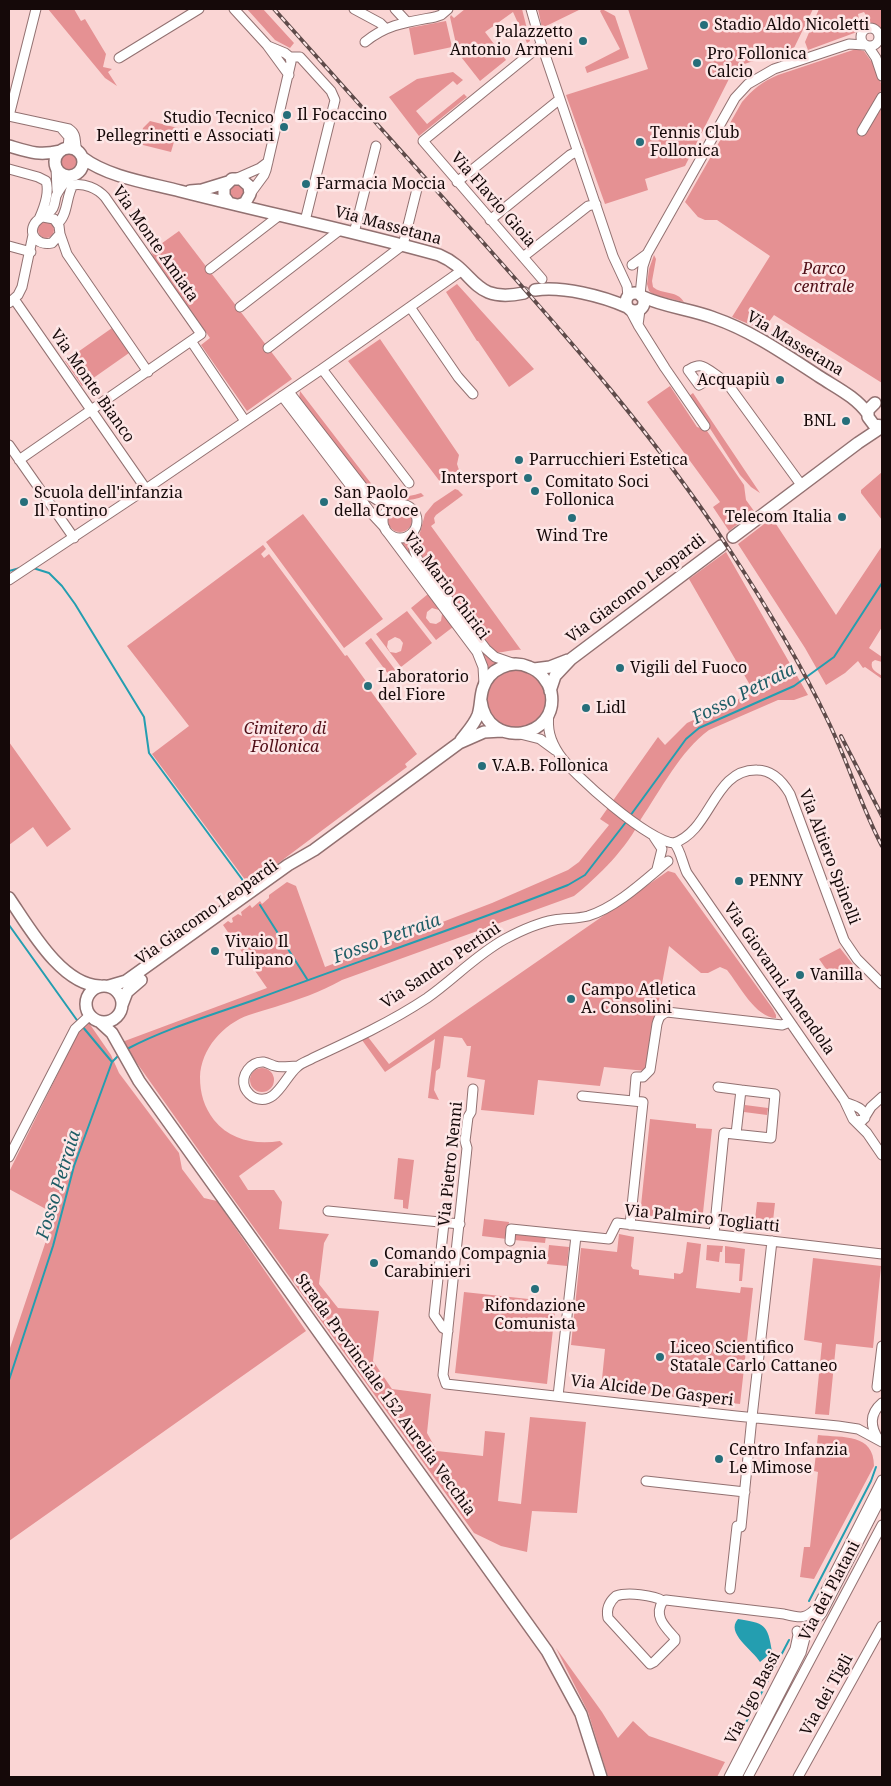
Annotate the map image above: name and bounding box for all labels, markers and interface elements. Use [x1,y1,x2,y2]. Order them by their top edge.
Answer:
place label: Stadio Aldo Nicoletti [714,15,869,35]
marker: Stadio Aldo Nicoletti [698,19,710,31]
place label: Palazzetto Antonio Armeni [450,22,573,60]
marker: Palazzetto Antonio Armeni [577,35,589,47]
place label: Pro Follonica Calcio [707,44,807,82]
marker: Pro Follonica Calcio [691,57,703,69]
place label: Il Focaccino [297,105,387,125]
place label: Studio Tecnico Pellegrinetti e Associati [96,108,274,146]
marker: Il Focaccino [281,109,293,121]
marker: Studio Tecnico Pellegrinetti e Associati [278,121,290,133]
place label: Tennis Club Follonica [650,123,739,161]
marker: Tennis Club Follonica [634,136,646,148]
street label: Via Flavio Gioia [446,148,540,252]
place label: Farmacia Moccia [316,174,446,194]
marker: Farmacia Moccia [300,178,312,190]
street label: Via Monte Amiata [108,182,202,306]
street label: Via Massetana [332,202,444,250]
park label: Parco centrale [794,259,854,297]
street label: Via Massetana [743,307,847,381]
street label: Via Monte Bianco [46,326,138,446]
place label: Acquapiù [697,370,770,390]
marker: Acquapiù [774,374,786,386]
place label: BNL [803,411,836,431]
marker: BNL [840,415,852,427]
place label: Parrucchieri Estetica [529,450,688,470]
marker: Parrucchieri Estetica [513,454,525,466]
place label: Intersport [441,468,518,488]
marker: Intersport [522,472,534,484]
place label: Comitato Soci Follonica [545,472,649,510]
place label: Scuola dell'infanzia Il Fontino [34,483,183,521]
place label: San Paolo della Croce [334,483,418,521]
marker: Comitato Soci Follonica [529,485,541,497]
marker: Scuola dell'infanzia Il Fontino [18,496,30,508]
marker: San Paolo della Croce [318,496,330,508]
place label: Telecom Italia [725,507,832,527]
marker: Telecom Italia [836,511,848,523]
marker: Wind Tre [566,512,578,524]
place label: Wind Tre [536,526,608,546]
street label: Via Mario Chirici [399,528,493,644]
street label: Via Giacomo Leopardi [563,530,709,648]
place label: Vigili del Fuoco [630,658,747,678]
water label: Fosso Petraia [689,659,799,729]
marker: Vigili del Fuoco [614,662,626,674]
place label: Laboratorio del Fiore [378,667,469,705]
marker: Laboratorio del Fiore [362,680,374,692]
place label: Lidl [596,698,626,718]
marker: Lidl [580,702,592,714]
park label: Cimitero di Follonica [244,719,326,757]
place label: V.A.B. Follonica [492,756,608,776]
marker: V.A.B. Follonica [476,760,488,772]
street label: Via Altiero Spinelli [794,787,864,927]
street label: Via Giacomo Leopardi [132,857,282,969]
place label: PENNY [749,871,803,891]
marker: PENNY [733,875,745,887]
street label: Via Giovanni Amendola [719,899,839,1059]
water label: Fosso Petraia [330,910,444,968]
street label: Via Sandro Pertini [378,919,504,1013]
place label: Vivaio Il Tulipano [225,932,293,970]
marker: Vivaio Il Tulipano [209,945,221,957]
place label: Vanilla [810,965,863,985]
marker: Vanilla [794,969,806,981]
place label: Campo Atletica A. Consolini [581,980,696,1018]
marker: Campo Atletica A. Consolini [565,993,577,1005]
street label: Via Pietro Nenni [435,1101,467,1227]
water label: Fosso Petraia [32,1128,86,1242]
street label: Via Palmiro Togliatti [623,1201,781,1237]
place label: Comando Compagnia Carabinieri [384,1244,547,1282]
marker: Comando Compagnia Carabinieri [368,1257,380,1269]
street label: Strada Provinciale 152 Aurelia Vecchia [291,1270,479,1520]
marker: Rifondazione Comunista [529,1283,541,1295]
place label: Rifondazione Comunista [484,1296,586,1334]
place label: Liceo Scientifico Statale Carlo Cattaneo [670,1338,838,1376]
marker: Liceo Scientifico Statale Carlo Cattaneo [654,1351,666,1363]
street label: Via Alcide De Gasperi [569,1371,735,1411]
place label: Centro Infanzia Le Mimose [729,1440,848,1478]
marker: Centro Infanzia Le Mimose [713,1453,725,1465]
street label: Via dei Platani [796,1538,864,1644]
street label: Via Ugo Bassi [721,1648,785,1748]
street label: Via dei Tigli [797,1651,857,1739]

